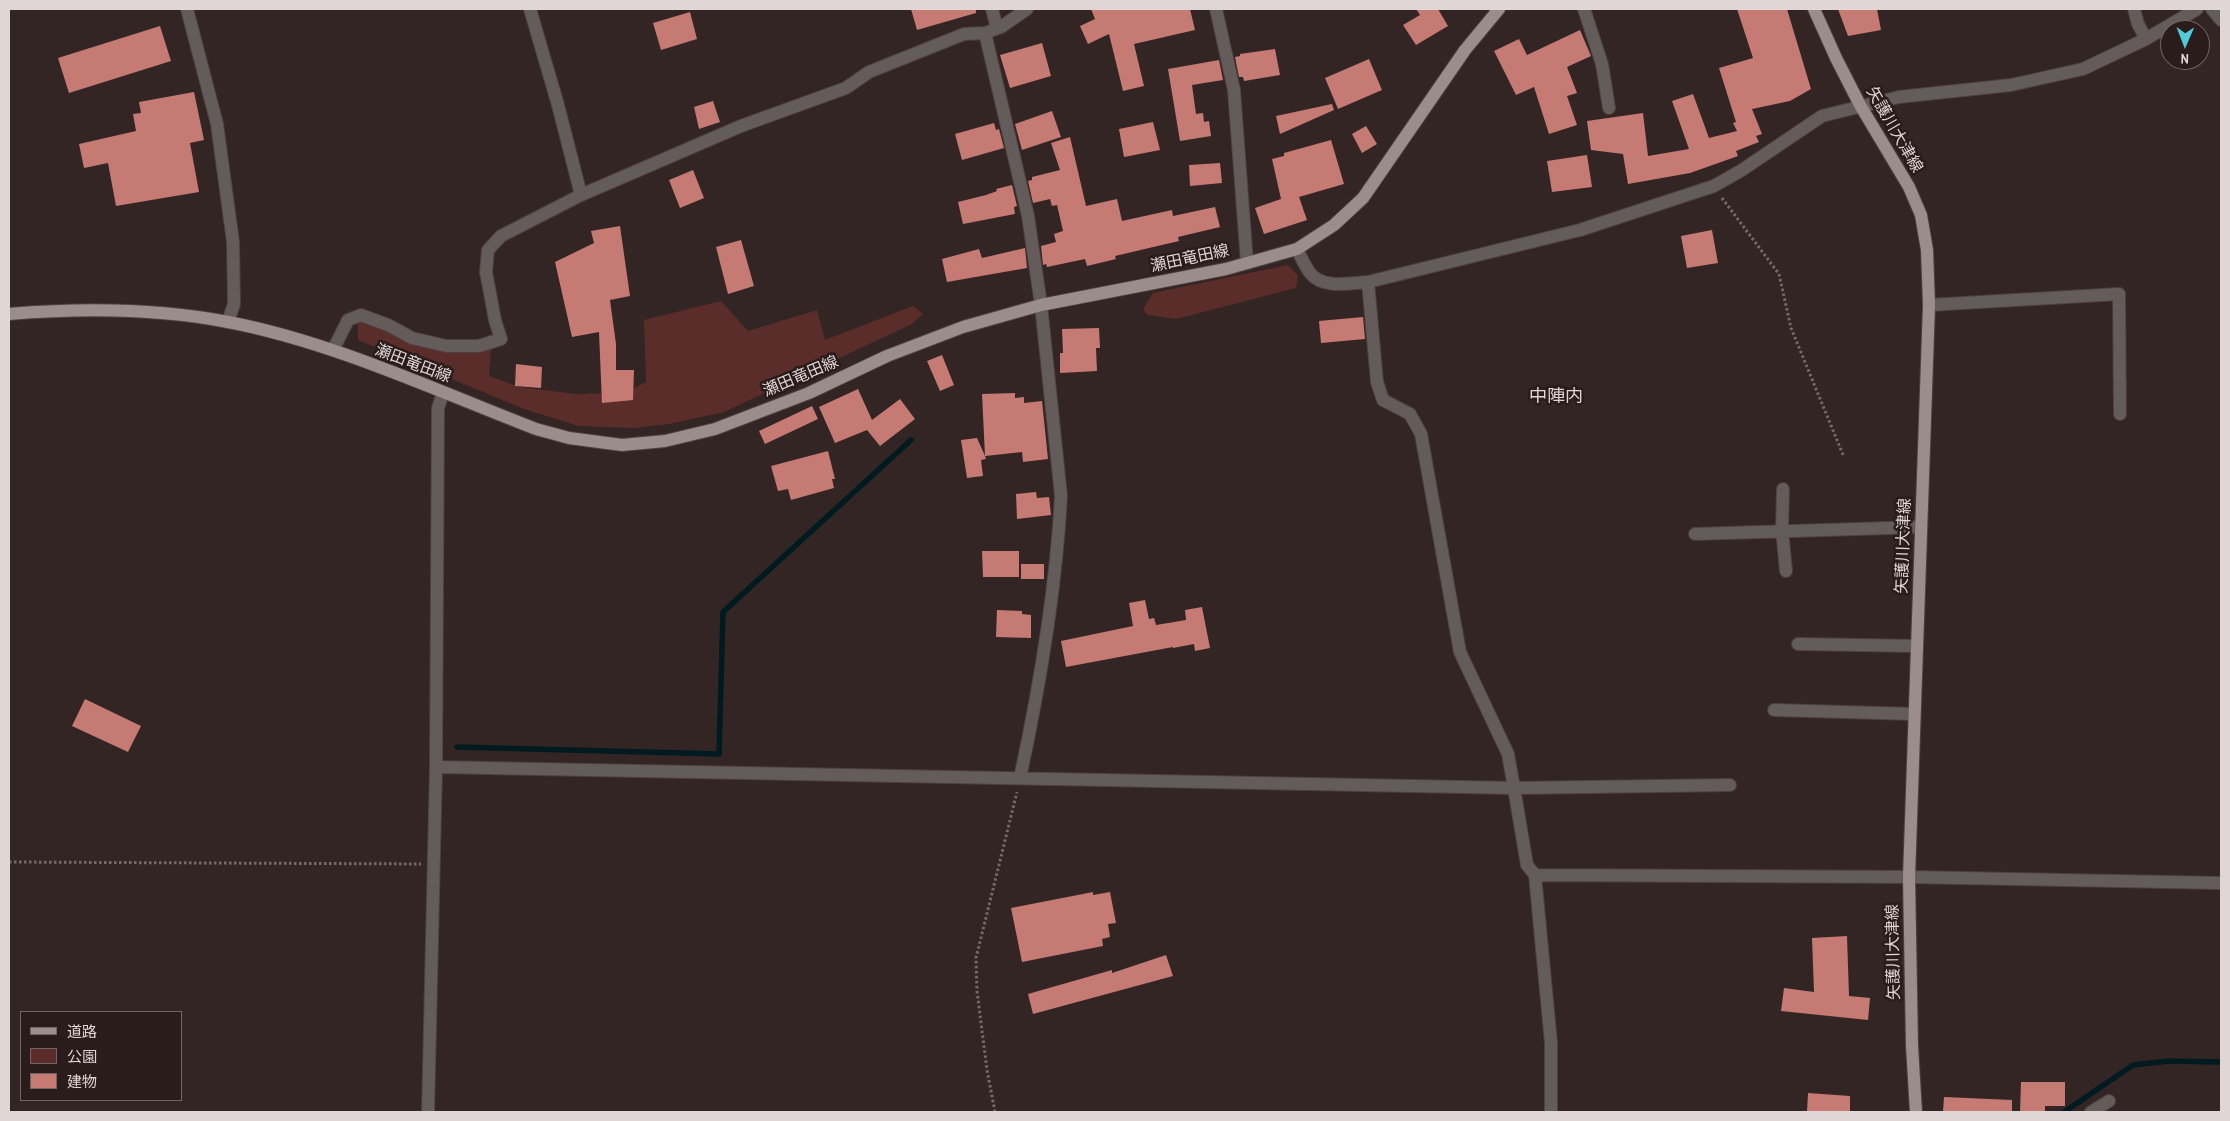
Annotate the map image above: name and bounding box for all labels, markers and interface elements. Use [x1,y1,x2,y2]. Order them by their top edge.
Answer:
north arrow [2160,20,2210,70]
text: N [2180,50,2189,68]
street label: 矢護川大津線 [1862,84,1926,176]
street label: 瀬田竜田線 [1149,241,1231,277]
street label: 瀬田竜田線 [372,341,454,387]
street label: 瀬田竜田線 [760,353,842,401]
district label: 中陣内 [1529,386,1583,408]
street label: 矢護川大津線 [1893,498,1915,594]
street label: 矢護川大津線 [1884,904,1904,1000]
legend [20,1011,182,1101]
text: 道路 [67,1021,97,1042]
text: 公園 [67,1046,97,1067]
text: 建物 [67,1071,97,1092]

